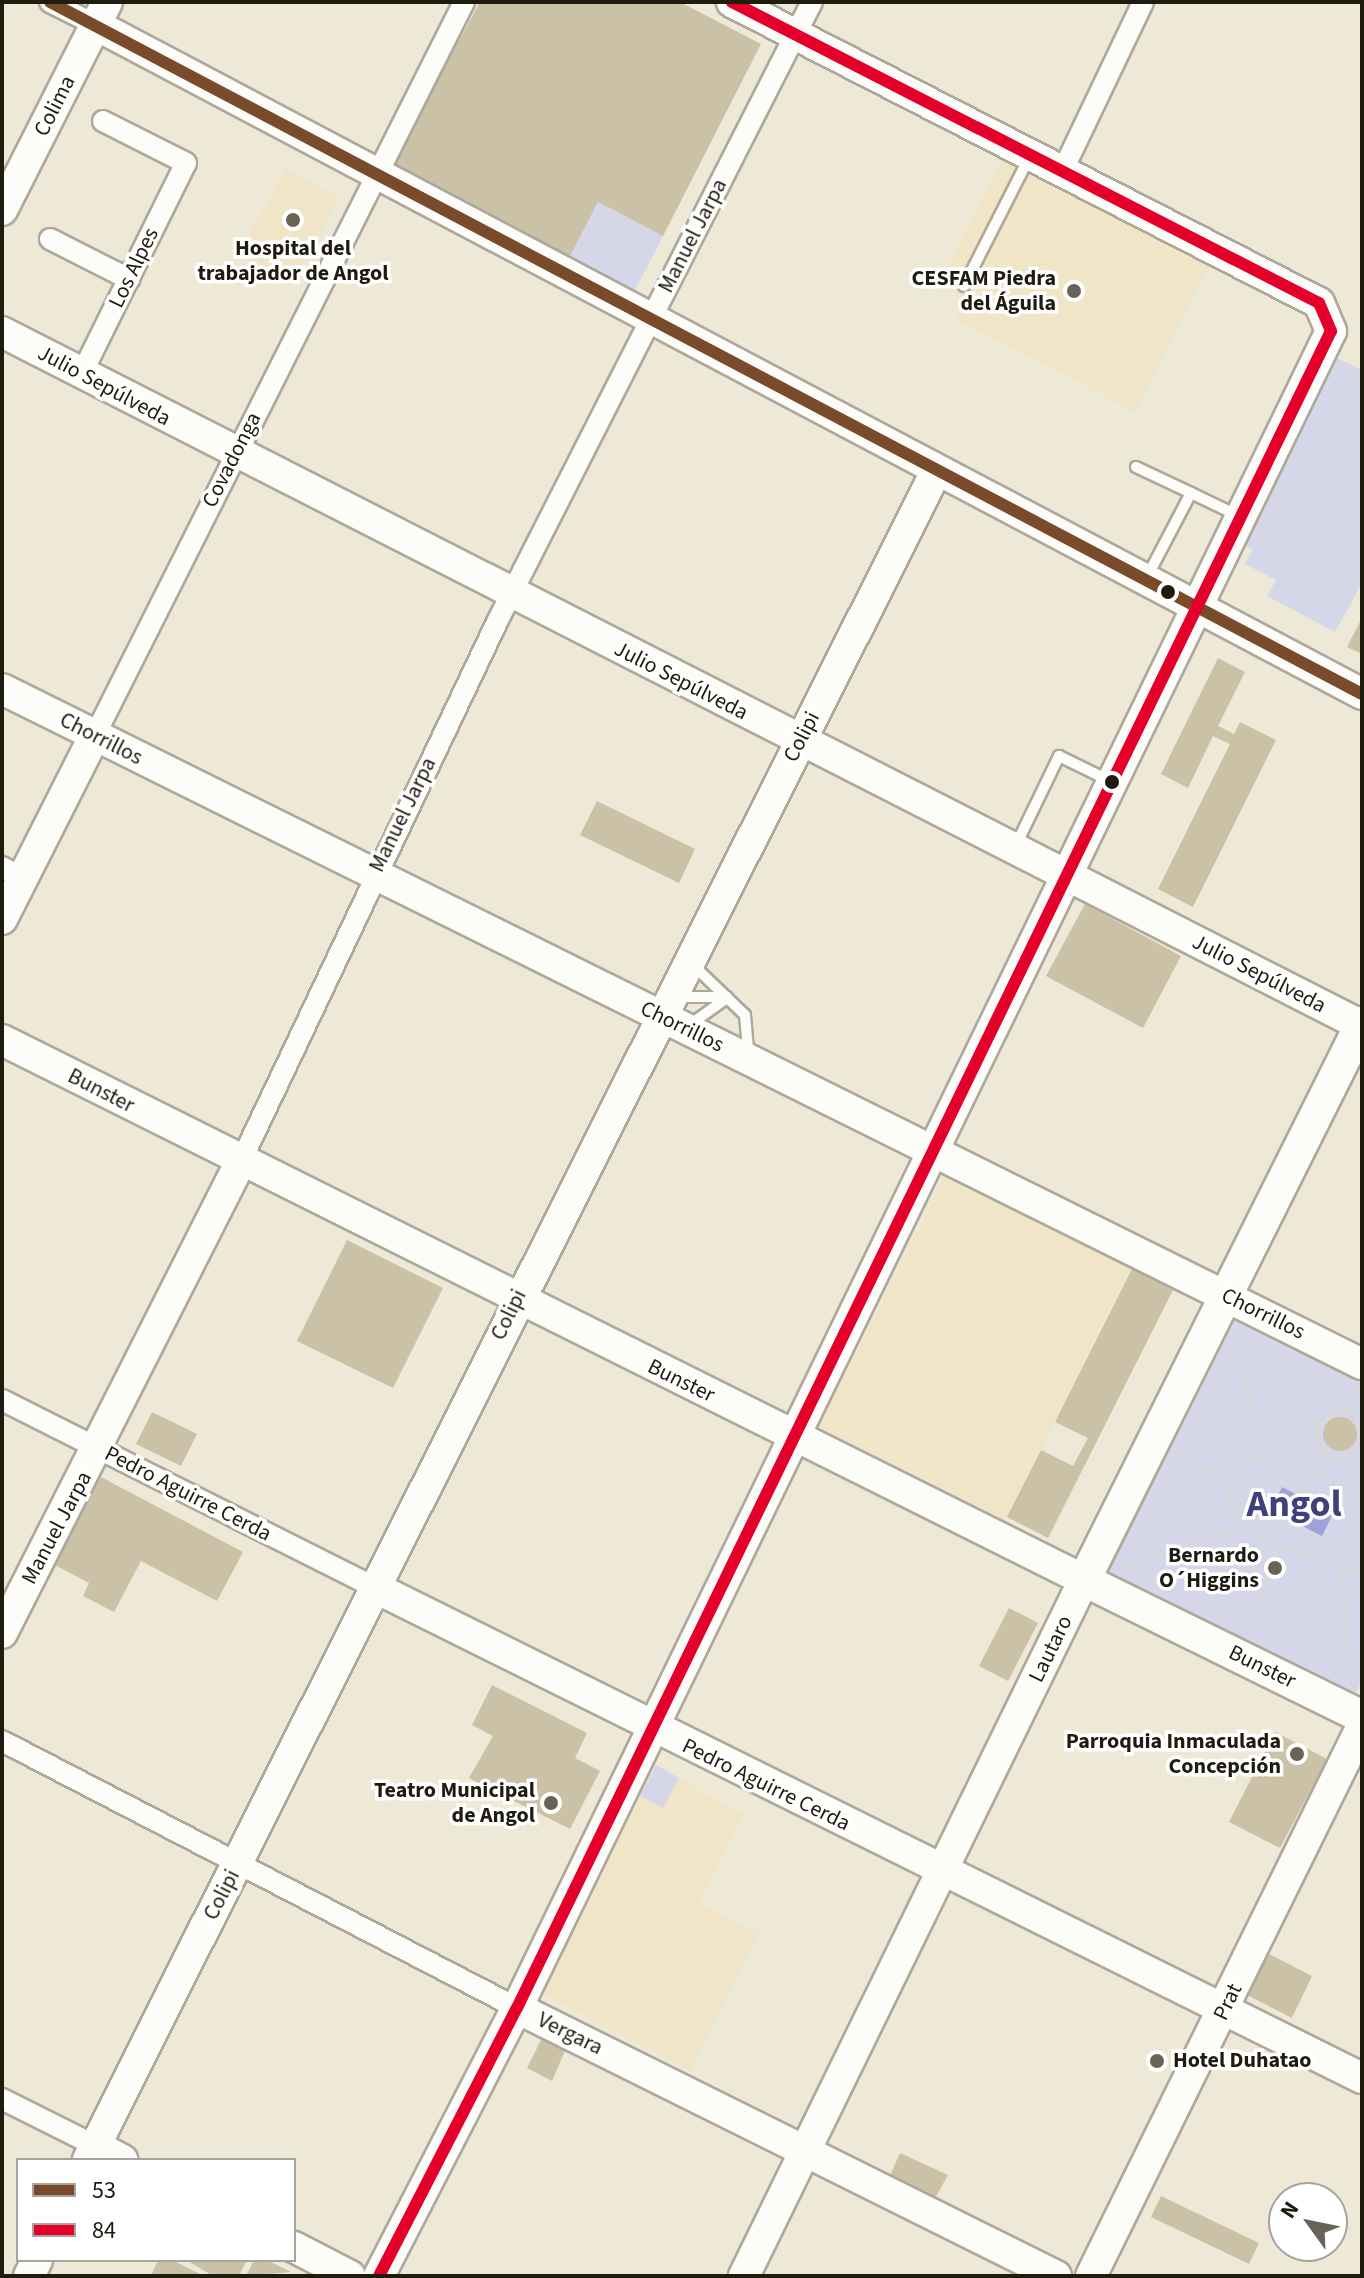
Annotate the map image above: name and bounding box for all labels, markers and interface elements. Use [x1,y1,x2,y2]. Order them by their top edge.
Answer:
street label: Colima [29,71,81,141]
street label: Manuel Jarpa [653,175,733,297]
marker: Hospital del trabajador de Angol [282,209,304,231]
street label: Los Alpes [103,224,165,312]
place label: Hospital del trabajador de Angol [197,235,389,286]
place label: CESFAM Piedra del Águila [912,265,1056,316]
marker: CESFAM Piedra del Águila [1063,280,1085,302]
street label: Julio Sepúlveda [33,340,175,432]
street label: Covadonga [197,408,267,512]
unlabelled marker [1160,584,1176,600]
street label: Julio Sepúlveda [610,636,752,726]
street label: Chorrillos [55,707,147,771]
street label: Colipi [778,707,826,767]
street label: Manuel Jarpa [364,753,442,877]
unlabelled marker [1104,774,1120,790]
street label: Julio Sepúlveda [1188,929,1330,1019]
street label: Chorrillos [636,996,728,1058]
street label: Bunster [63,1063,139,1119]
street label: Chorrillos [1217,1283,1309,1345]
street label: Colipi [485,1285,533,1345]
street label: Bunster [643,1353,719,1409]
street label: Pedro Aguirre Cerda [100,1441,276,1547]
street label: Manuel Jarpa [16,1467,98,1589]
district label: Angol [1246,1482,1342,1528]
place label: Bernardo O´Higgins [1159,1542,1259,1594]
marker: Bernardo O´Higgins [1266,1559,1284,1577]
street label: Lautaro [1024,1611,1078,1687]
street label: Bunster [1224,1639,1300,1695]
place label: Parroquia Inmaculada Concepción [1066,1728,1281,1780]
street label: Pedro Aguirre Cerda [678,1733,854,1837]
marker: Parroquia Inmaculada Concepción [1288,1745,1306,1763]
place label: Teatro Municipal de Angol [374,1777,535,1828]
marker: Teatro Municipal de Angol [542,1794,560,1812]
street label: Colipi [198,1865,246,1925]
street label: Prat [1208,1979,1248,2025]
street label: Vergara [533,2007,607,2061]
place label: Hotel Duhatao [1173,2048,1312,2074]
marker: Hotel Duhatao [1148,2052,1166,2070]
legend [16,2158,296,2262]
text: 53 [92,2173,116,2208]
north arrow [1268,2182,1348,2262]
text: N [1272,2195,1307,2225]
text: 84 [92,2213,116,2248]

